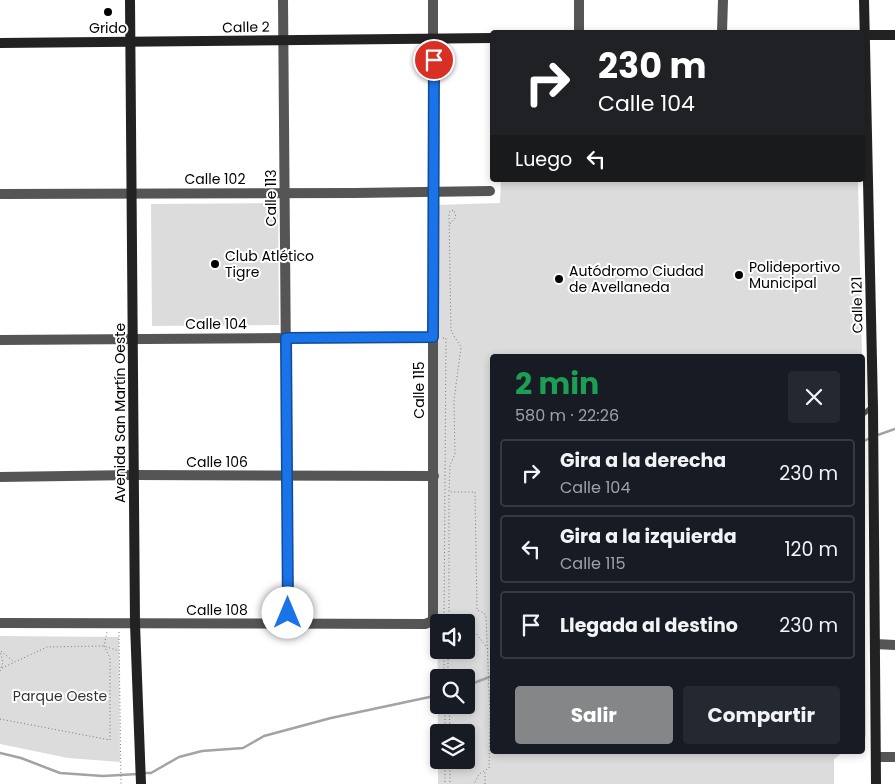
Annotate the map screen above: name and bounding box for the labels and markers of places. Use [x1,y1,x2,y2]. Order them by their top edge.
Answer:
marker: Grido [102,6,114,18]
place label: Grido [89,18,127,38]
pin [413,39,455,81]
place label: Club Atlético Tigre [225,246,314,282]
place label: Polideportivo Municipal [749,257,840,293]
marker: Club Atlético Tigre [209,258,221,270]
place label: Autódromo Ciudad de Avellaneda [569,261,704,297]
marker: Polideportivo Municipal [733,269,745,281]
marker: Autódromo Ciudad de Avellaneda [553,273,565,285]

